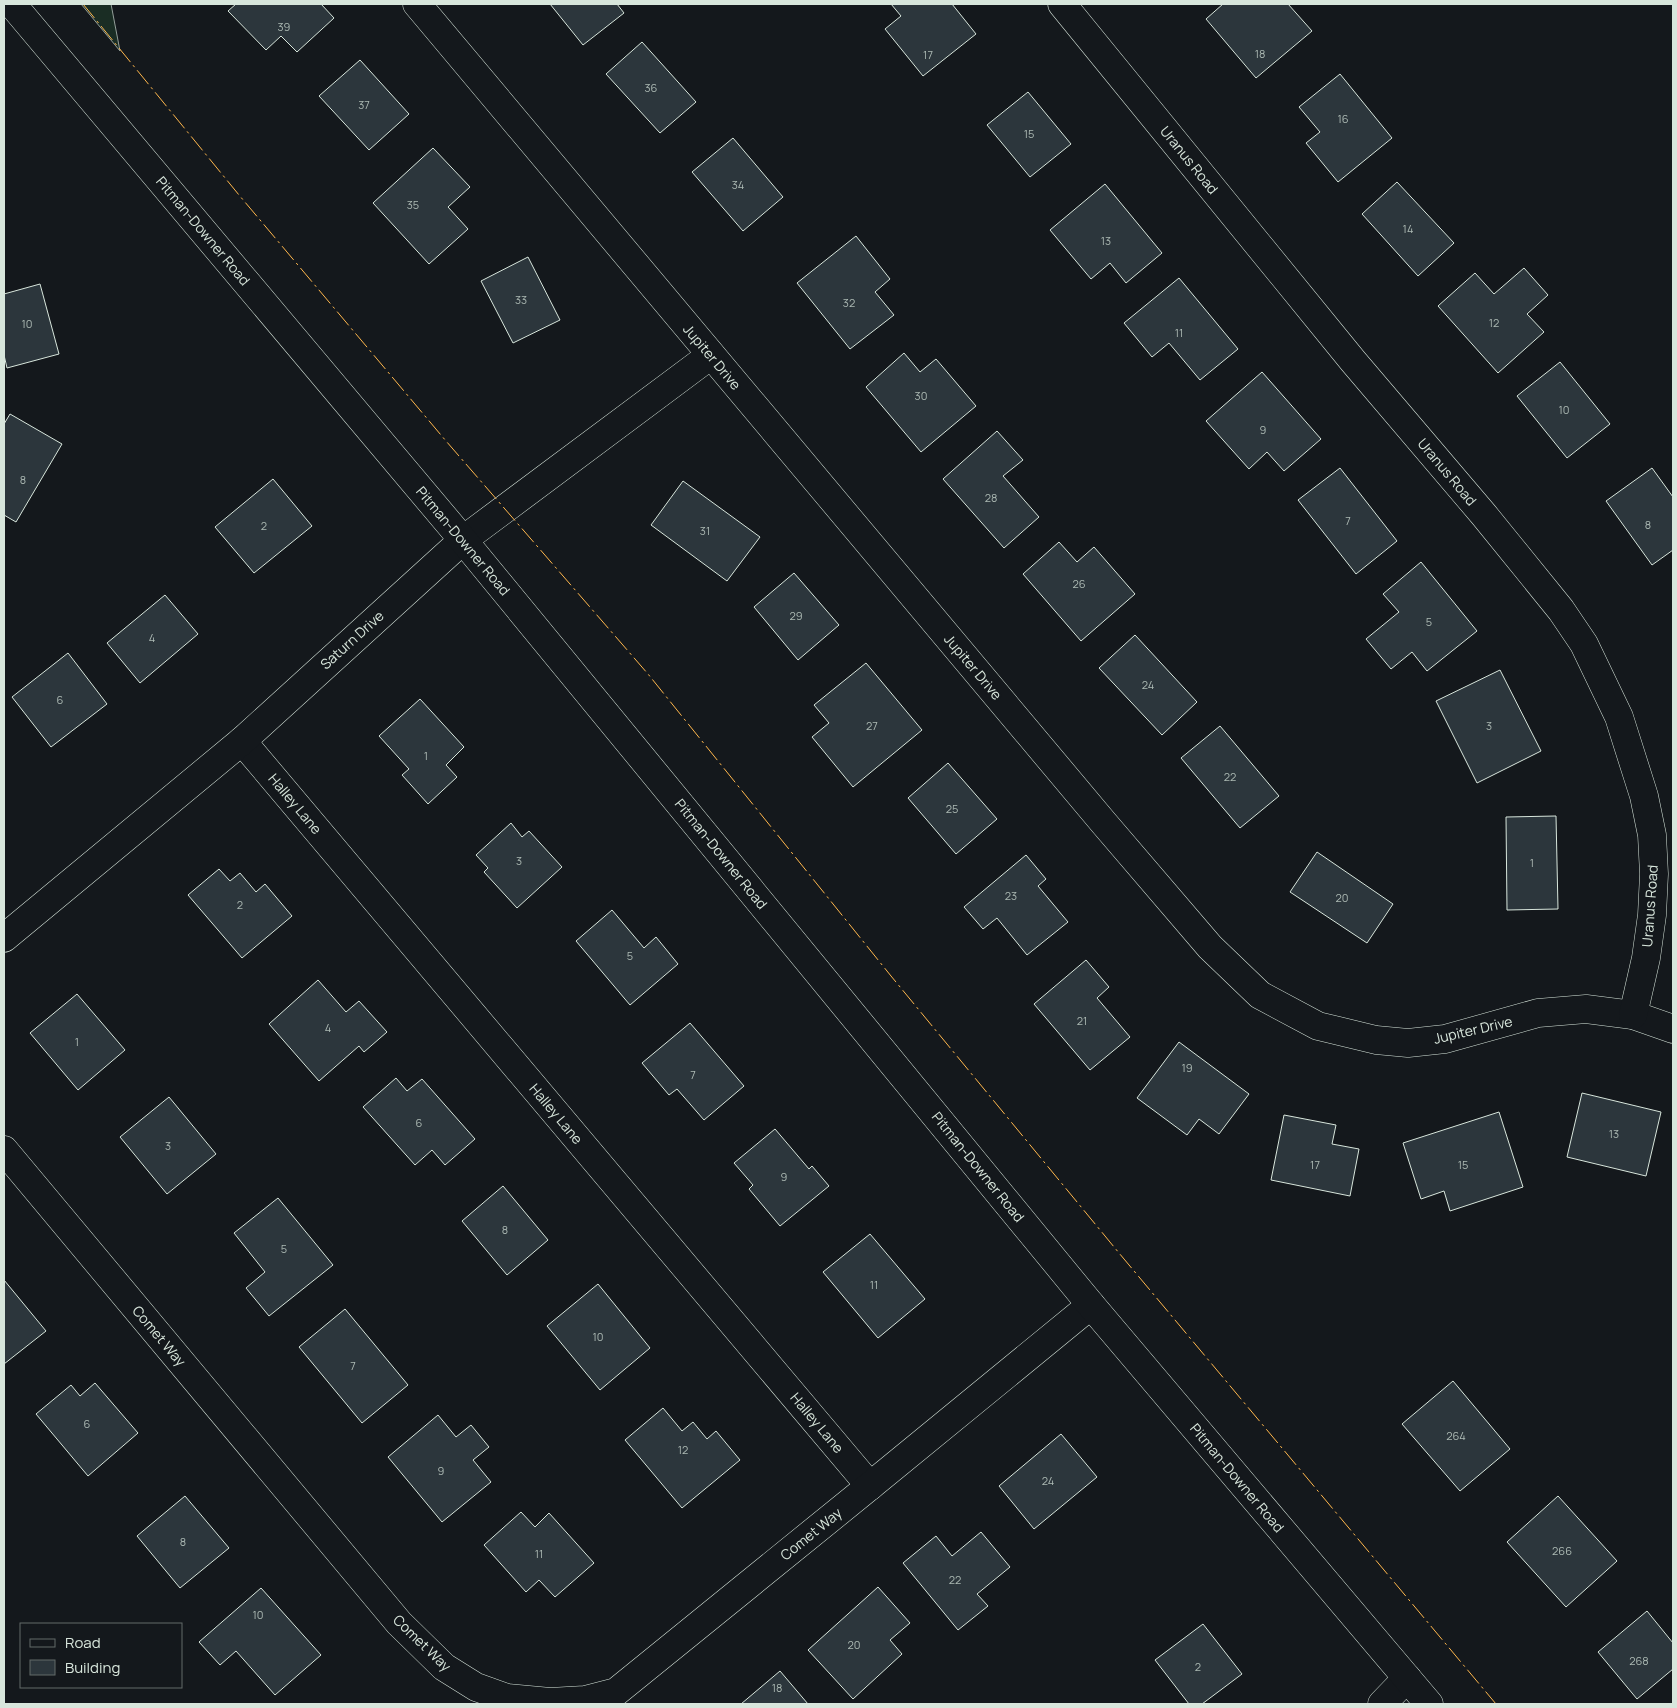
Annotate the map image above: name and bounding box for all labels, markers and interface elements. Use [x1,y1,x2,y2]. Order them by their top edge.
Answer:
house number: 39 [278,19,291,34]
house number: 18 [1255,46,1265,61]
house number: 17 [923,47,933,62]
house number: 36 [645,80,658,95]
house number: 37 [358,97,370,112]
house number: 16 [1337,111,1349,126]
street label: Uranus Road [1156,122,1223,198]
house number: 15 [1024,126,1034,141]
street label: Pitman-Downer Road [152,172,255,289]
house number: 34 [732,177,744,192]
house number: 35 [407,197,419,212]
house number: 14 [1403,221,1413,236]
house number: 13 [1101,233,1111,248]
house number: 33 [515,292,527,307]
house number: 32 [843,295,855,310]
house number: 12 [1489,315,1499,330]
house number: 10 [21,316,33,331]
street label: Jupiter Drive [679,320,746,394]
house number: 11 [1175,325,1183,340]
house number: 30 [915,388,927,403]
house number: 10 [1558,402,1570,417]
house number: 9 [1260,422,1267,437]
street label: Uranus Road [1414,434,1481,509]
house number: 8 [20,472,26,487]
street label: Pitman-Downer Road [412,482,515,599]
house number: 28 [985,490,997,505]
house number: 7 [1345,513,1351,528]
house number: 8 [1645,517,1651,532]
house number: 2 [261,518,267,533]
house number: 31 [700,523,710,538]
house number: 26 [1072,576,1086,591]
street label: Saturn Drive [316,606,387,673]
house number: 29 [789,608,803,623]
house number: 5 [1426,614,1432,629]
house number: 4 [149,630,155,645]
street label: Jupiter Drive [940,630,1007,704]
house number: 24 [1142,677,1154,692]
house number: 6 [57,692,64,707]
house number: 27 [866,718,878,733]
house number: 3 [1486,718,1492,733]
house number: 1 [424,748,428,763]
street label: Halley Lane [264,769,326,838]
house number: 22 [1224,769,1236,784]
street label: Pitman-Downer Road [671,795,772,913]
house number: 25 [946,801,958,816]
house number: 3 [516,853,522,868]
house number: 1 [1530,855,1534,870]
street label: Uranus Road [1637,864,1662,948]
house number: 23 [1005,888,1017,903]
house number: 20 [1336,890,1348,905]
house number: 2 [237,897,243,912]
house number: 5 [627,948,633,963]
street label: Jupiter Drive [1432,1011,1514,1048]
house number: 21 [1077,1013,1087,1028]
house number: 4 [325,1020,331,1035]
house number: 1 [75,1034,79,1049]
house number: 19 [1181,1060,1193,1075]
house number: 7 [690,1067,696,1082]
street label: Halley Lane [525,1079,587,1148]
street label: Pitman-Downer Road [928,1108,1029,1226]
house number: 6 [416,1115,423,1130]
house number: 13 [1609,1126,1619,1141]
house number: 3 [165,1138,171,1153]
house number: 17 [1310,1157,1320,1172]
house number: 15 [1458,1157,1468,1172]
house number: 9 [781,1169,788,1184]
house number: 8 [502,1222,508,1237]
house number: 5 [281,1241,287,1256]
house number: 11 [870,1277,878,1292]
street label: Comet Way [128,1301,191,1371]
house number: 10 [592,1329,604,1344]
house number: 7 [350,1358,356,1373]
street label: Halley Lane [786,1388,848,1457]
house number: 6 [84,1416,91,1431]
street label: Pitman-Downer Road [1186,1419,1289,1536]
house number: 264 [1446,1428,1466,1443]
house number: 12 [678,1442,688,1457]
house number: 9 [438,1463,445,1478]
house number: 24 [1042,1473,1054,1488]
street label: Comet Way [776,1503,846,1564]
house number: 8 [180,1534,186,1549]
house number: 266 [1552,1543,1572,1558]
house number: 11 [535,1546,543,1561]
house number: 22 [949,1572,961,1587]
house number: 10 [252,1607,264,1622]
street label: Comet Way [389,1610,456,1676]
legend [20,1623,182,1688]
text: Road [65,1632,101,1653]
house number: 20 [848,1637,860,1652]
house number: 268 [1629,1653,1649,1668]
text: Building [65,1657,120,1678]
house number: 2 [1195,1659,1201,1674]
house number: 18 [772,1680,782,1695]

